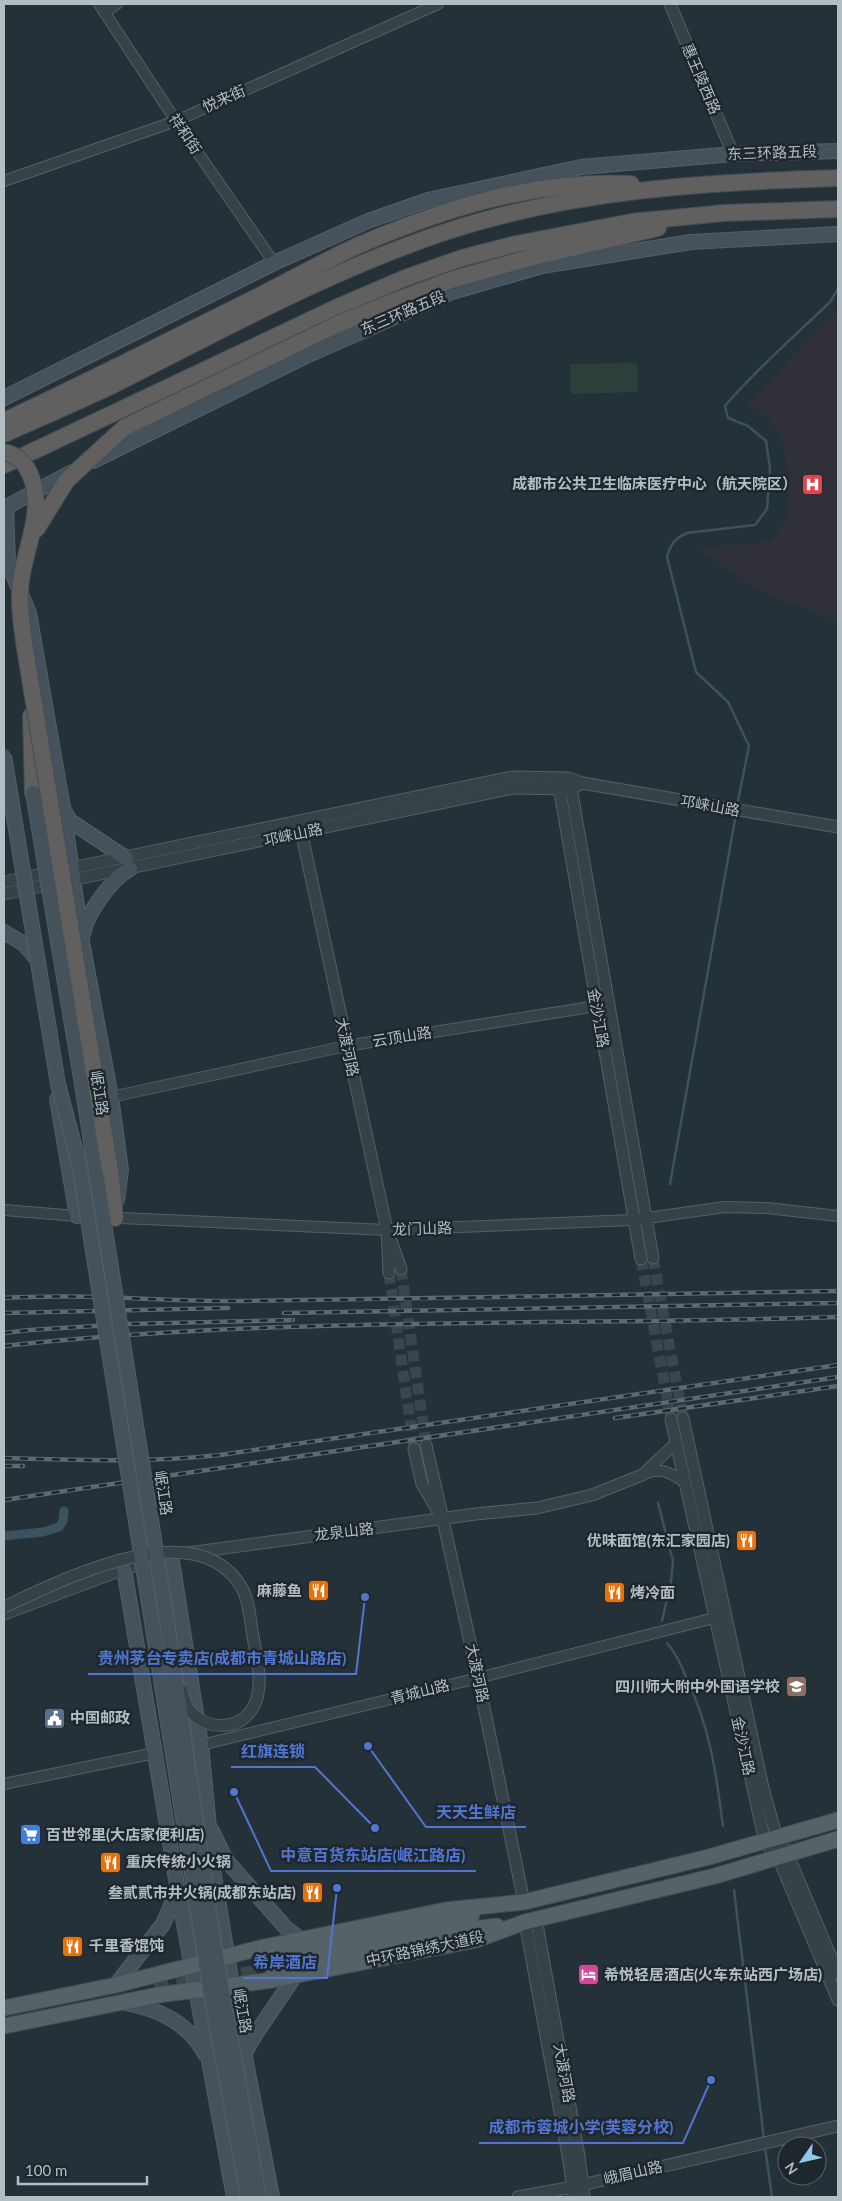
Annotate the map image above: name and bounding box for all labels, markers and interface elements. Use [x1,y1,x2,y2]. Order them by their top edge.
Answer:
street label: 惠王陵西路 [679,41,725,117]
street label: 悦来街 [199,81,248,115]
street label: 祥和街 [166,110,206,157]
street label: 东三环路五段 [727,141,817,163]
street label: 东三环路五段 [358,286,448,338]
hospital icon: 成都市公共卫生临床医疗中心（航天院区） [801,472,825,496]
place label: 成都市公共卫生临床医疗中心（航天院区） [512,474,797,492]
street label: 邛崃山路 [679,791,741,819]
street label: 邛崃山路 [262,819,324,849]
street label: 金沙江路 [585,987,613,1049]
street label: 大渡河路 [333,1016,363,1078]
street label: 云顶山路 [371,1022,433,1050]
street label: 岷江路 [88,1069,112,1116]
street label: 龙门山路 [392,1218,452,1238]
street label: 岷江路 [152,1469,176,1516]
street label: 龙泉山路 [313,1518,375,1544]
restaurant icon: 优味面馆(东汇家园店) [734,1529,758,1553]
place label: 优味面馆(东汇家园店) [587,1531,730,1549]
restaurant icon: 麻藤鱼 [306,1579,330,1603]
place label: 麻藤鱼 [257,1581,302,1599]
restaurant icon: 烤冷面 [602,1581,626,1605]
place label: 烤冷面 [630,1583,675,1601]
street label: 大渡河路 [463,1642,493,1704]
callout: 贵州茅台专卖店(成都市青城山路店) [88,1643,356,1674]
text: 贵州茅台专卖店(成都市青城山路店) [98,1648,346,1667]
street label: 青城山路 [388,1675,451,1707]
school or university icon: 四川师大附中外国语学校 [784,1675,808,1699]
place label: 四川师大附中外国语学校 [615,1677,780,1695]
public building icon: 中国邮政 [42,1706,66,1730]
place label: 中国邮政 [70,1708,130,1726]
street label: 金沙江路 [729,1715,759,1777]
callout: 红旗连锁 [231,1736,315,1767]
text: 红旗连锁 [241,1741,305,1760]
callout: 天天生鲜店 [426,1796,526,1827]
text: 天天生鲜店 [436,1802,516,1821]
supermarket icon: 百世邻里(大店家便利店) [18,1823,42,1847]
place label: 百世邻里(大店家便利店) [46,1825,204,1843]
callout: 中意百货东站店(岷江路店) [271,1840,476,1871]
text: 中意百货东站店(岷江路店) [281,1845,465,1864]
restaurant icon: 重庆传统小火锅 [98,1850,122,1874]
place label: 重庆传统小火锅 [126,1852,231,1870]
restaurant icon: 叁贰贰市井火锅(成都东站店) [300,1881,324,1905]
place label: 叁贰贰市井火锅(成都东站店) [108,1883,296,1901]
street label: 中环路锦绣大道段 [364,1927,485,1969]
restaurant icon: 千里香馄饨 [61,1934,85,1958]
place label: 千里香馄饨 [89,1936,164,1954]
callout: 希岸酒店 [243,1947,327,1978]
text: 希岸酒店 [253,1952,317,1971]
hotel icon: 希悦轻居酒店(火车东站西广场店) [576,1963,600,1987]
place label: 希悦轻居酒店(火车东站西广场店) [604,1965,822,1983]
street label: 岷江路 [230,1987,256,2035]
street label: 大渡河路 [551,2042,579,2104]
callout: 成都市蓉城小学(芙蓉分校) [479,2112,683,2143]
text: 成都市蓉城小学(芙蓉分校) [489,2117,673,2136]
north arrow [777,2136,827,2186]
scale bar [18,2154,146,2186]
street label: 峨眉山路 [602,2157,664,2188]
text: N [781,2159,801,2178]
text: 100 m [25,2161,67,2179]

